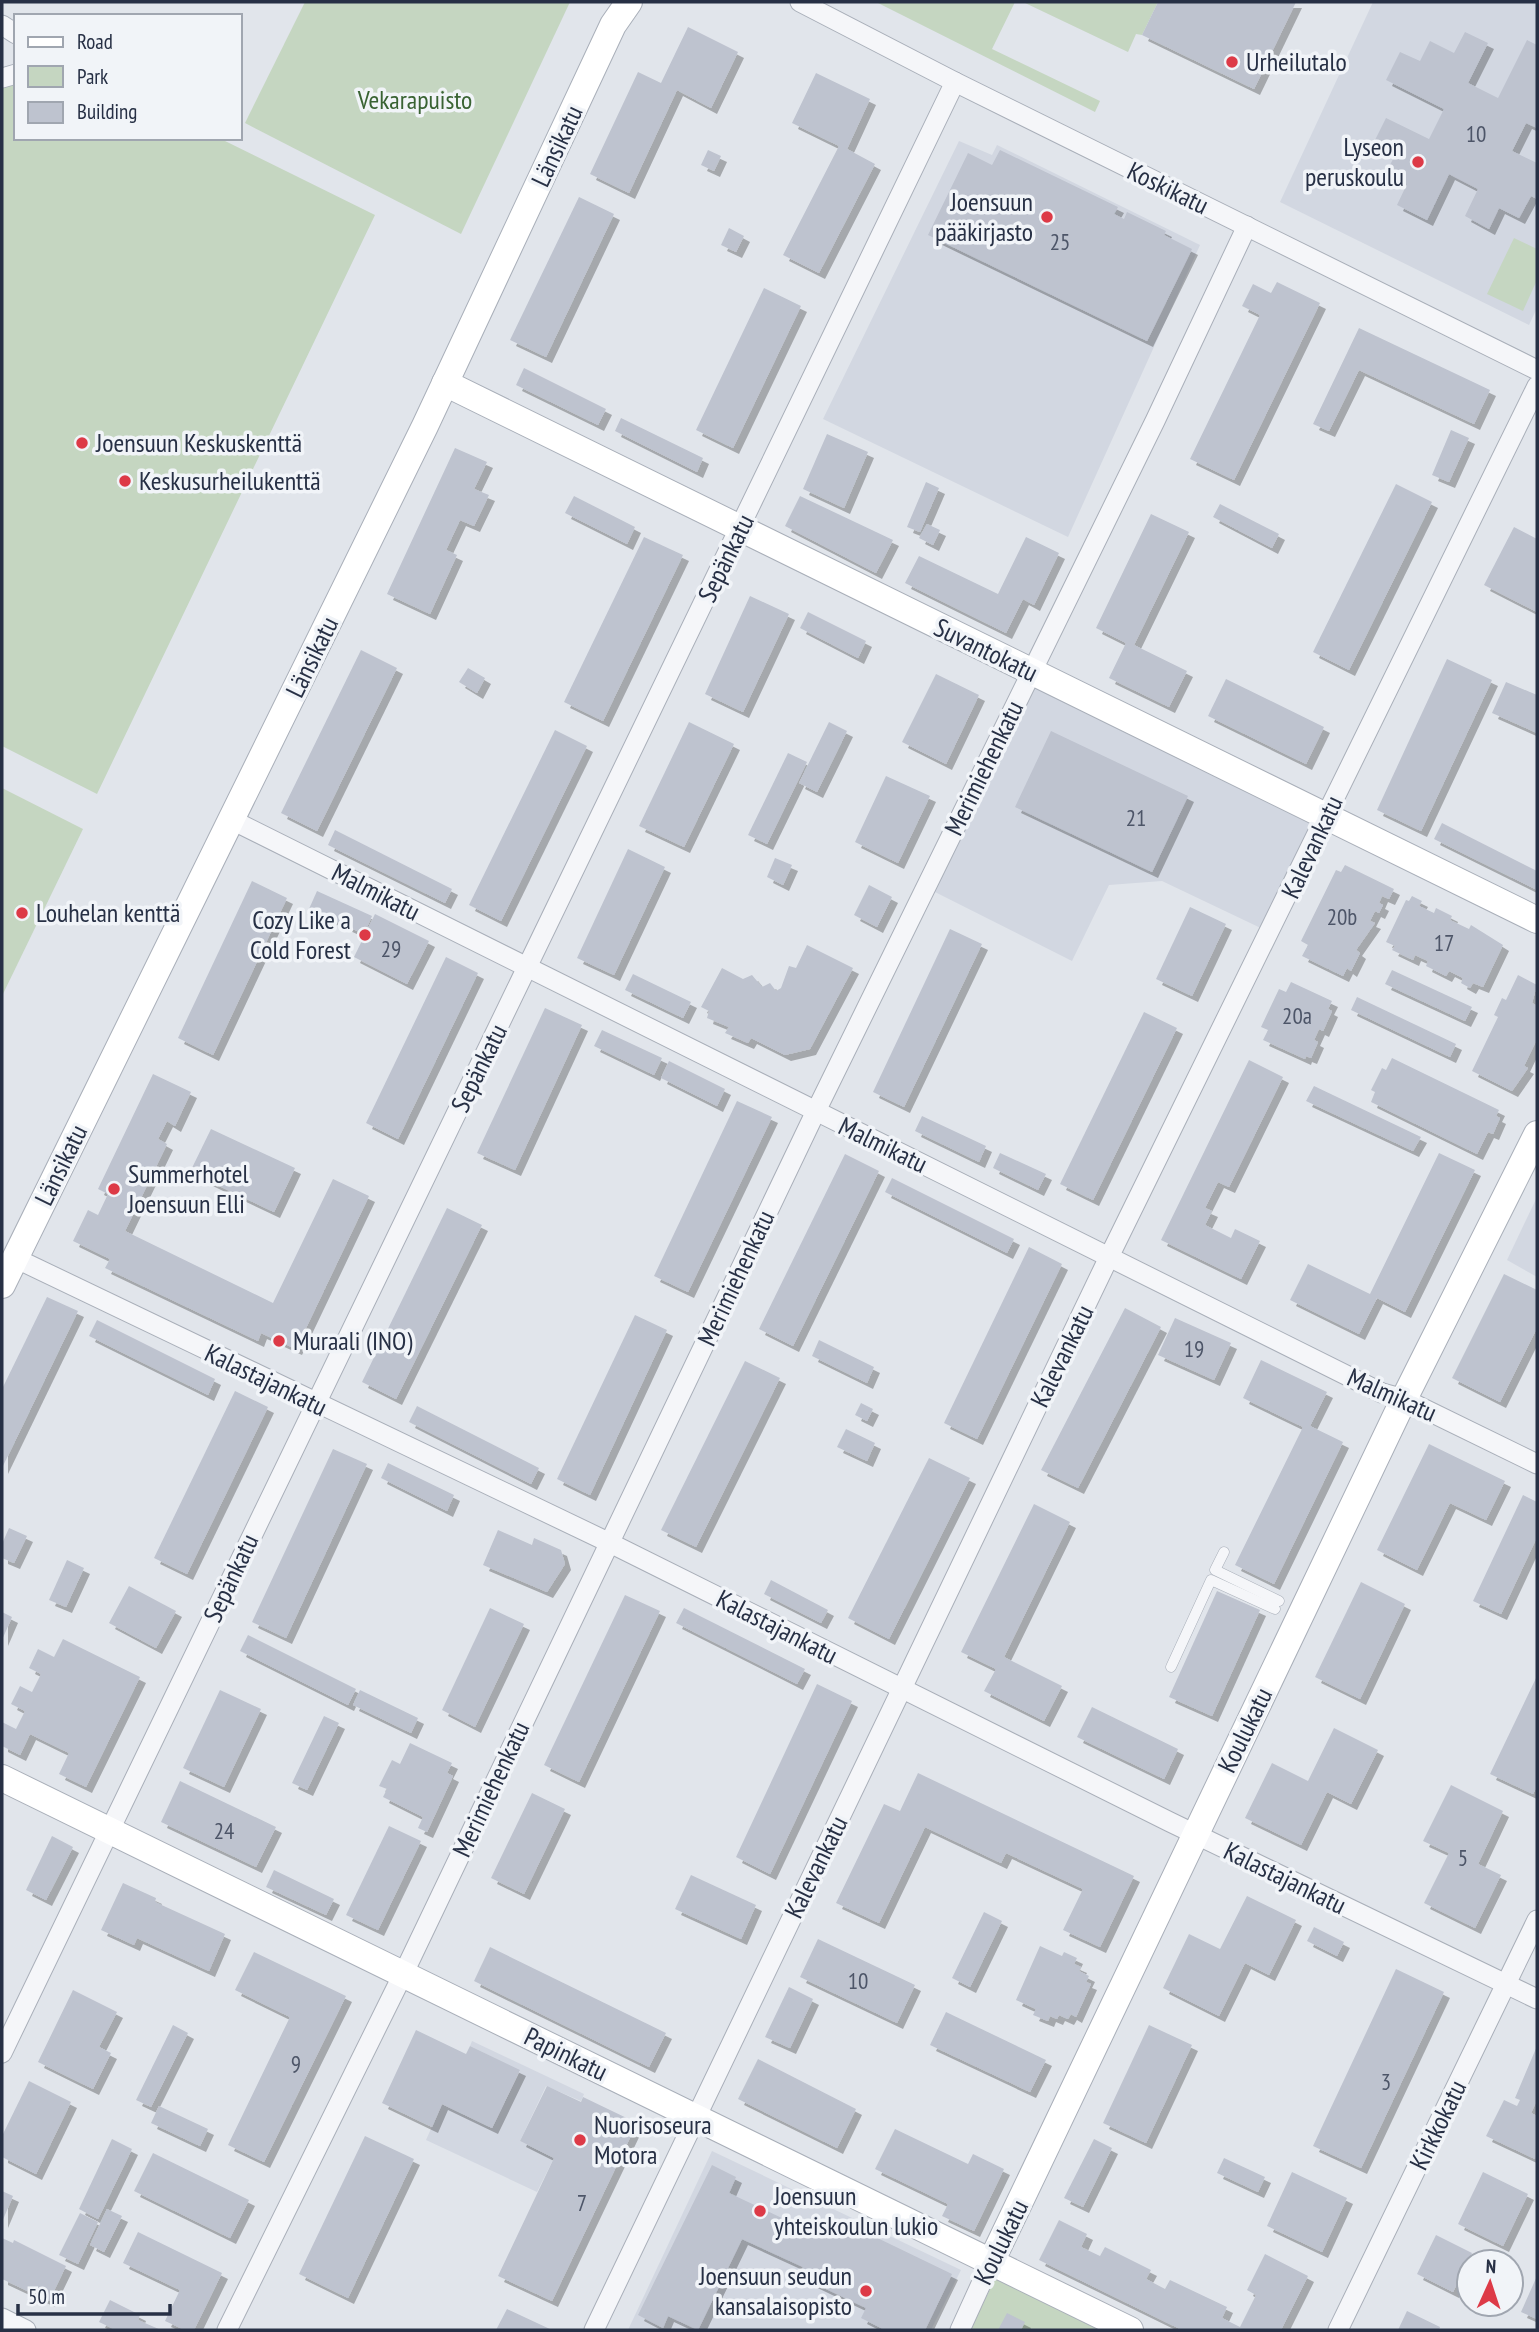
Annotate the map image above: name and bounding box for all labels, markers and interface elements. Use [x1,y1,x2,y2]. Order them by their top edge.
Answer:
legend [14,14,242,140]
text: Road [77,28,113,55]
place label: Urheilutalo [1246,45,1347,78]
marker: Urheilutalo [1224,54,1240,70]
text: Park [77,63,108,90]
park label: Vekarapuisto [357,83,472,116]
text: Building [77,98,137,125]
street label: Länsikatu [523,100,590,192]
house number: 10 [1466,119,1486,148]
place label: Lyseon peruskoulu [1305,130,1404,193]
street label: Koskikatu [1122,154,1214,221]
marker: Lyseon peruskoulu [1410,154,1426,170]
place label: Joensuun pääkirjasto [935,185,1033,248]
marker: Joensuun pääkirjasto [1039,209,1055,225]
house number: 25 [1050,227,1070,256]
place label: Joensuun Keskuskenttä [95,426,302,459]
marker: Joensuun Keskuskenttä [74,435,90,451]
place label: Keskusurheilukenttä [139,464,321,497]
marker: Keskusurheilukenttä [117,473,133,489]
street label: Sepänkatu [690,508,761,607]
street label: Suvantokatu [929,610,1044,689]
street label: Länsikatu [278,611,345,703]
street label: Merimiehenkatu [937,695,1030,841]
street label: Kalevankatu [1273,790,1350,904]
house number: 21 [1126,803,1146,832]
street label: Malmikatu [327,855,426,928]
place label: Louhelan kenttä [36,896,180,929]
house number: 20b [1327,902,1357,931]
place label: Cozy Like a Cold Forest [250,903,351,966]
marker: Louhelan kenttä [14,905,30,921]
marker: Cozy Like a Cold Forest [357,927,373,943]
house number: 17 [1434,928,1454,957]
house number: 29 [381,934,401,963]
house number: 20a [1282,1001,1312,1030]
street label: Sepänkatu [443,1018,514,1117]
street label: Malmikatu [834,1109,933,1180]
street label: Länsikatu [27,1119,94,1211]
place label: Summerhotel Joensuun Elli [127,1157,249,1220]
marker: Summerhotel Joensuun Elli [106,1181,122,1197]
street label: Merimiehenkatu [690,1205,781,1351]
street label: Kalevankatu [1023,1299,1100,1412]
place label: Muraali (INO) [293,1324,412,1357]
marker: Muraali (INO) [271,1333,287,1349]
house number: 19 [1184,1334,1204,1363]
street label: Kalastajankatu [200,1336,333,1423]
street label: Malmikatu [1342,1360,1442,1429]
street label: Sepänkatu [196,1528,265,1627]
street label: Kalastajankatu [711,1582,843,1671]
street label: Koulukatu [1210,1682,1279,1778]
street label: Merimiehenkatu [445,1716,536,1862]
street label: Kalevankatu [777,1810,854,1923]
house number: 24 [214,1816,234,1845]
street label: Kalastajankatu [1219,1834,1352,1921]
house number: 5 [1458,1843,1468,1872]
house number: 10 [848,1966,868,1995]
street label: Papinkatu [519,2019,613,2088]
house number: 9 [291,2049,301,2078]
house number: 3 [1381,2067,1391,2096]
street label: Kirkkokatu [1402,2075,1473,2175]
place label: Nuorisoseura Motora [594,2108,712,2171]
marker: Nuorisoseura Motora [572,2132,588,2148]
place label: Joensuun yhteiskoulun lukio [773,2179,938,2242]
house number: 7 [577,2188,587,2217]
street label: Koulukatu [966,2194,1035,2290]
marker: Joensuun yhteiskoulun lukio [752,2203,768,2219]
north arrow [1455,2248,1525,2318]
text: N [1485,2254,1497,2278]
place label: Joensuun seudun kansalaisopisto [698,2259,852,2322]
scale bar [18,2272,170,2316]
text: 50 m [28,2283,65,2310]
marker: Joensuun seudun kansalaisopisto [858,2283,874,2299]

